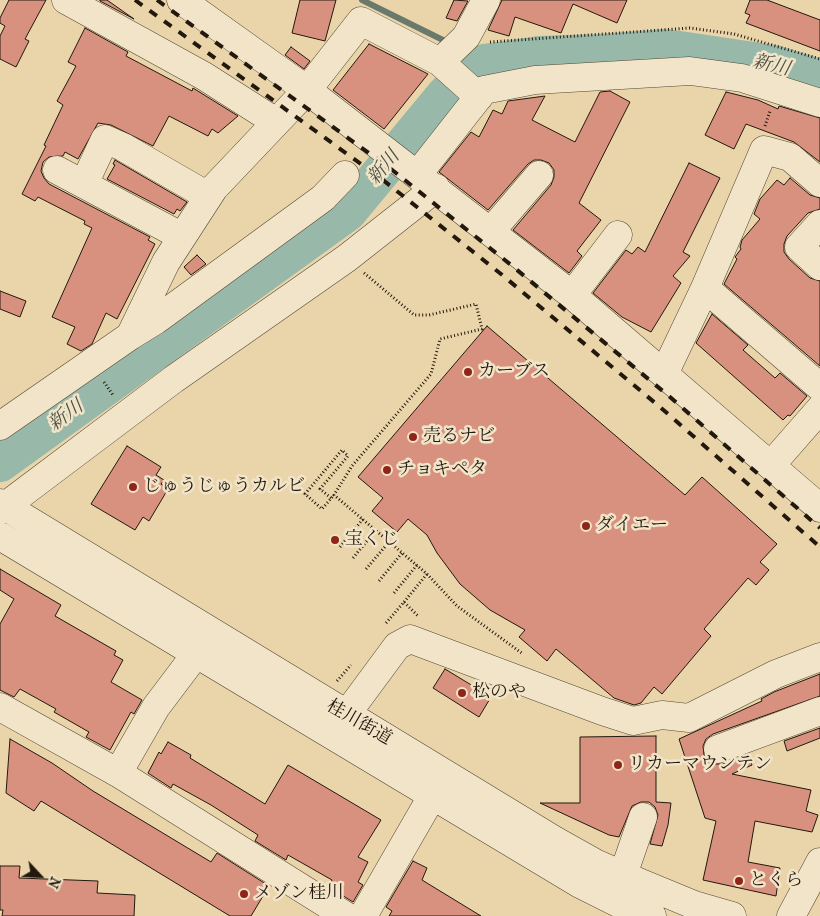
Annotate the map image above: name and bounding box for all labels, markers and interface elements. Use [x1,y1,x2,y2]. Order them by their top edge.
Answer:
water label: 新川 [750,51,792,81]
water label: 新川 [363,146,405,190]
place label: カーブス [478,361,550,383]
marker: カーブス [462,366,474,378]
water label: 新川 [44,396,88,436]
place label: 売るナビ [423,426,495,448]
marker: 売るナビ [407,431,419,443]
place label: チョキペタ [397,459,487,481]
marker: チョキペタ [381,464,393,476]
place label: じゅうじゅうカルビ [143,476,305,498]
marker: じゅうじゅうカルビ [127,481,139,493]
place label: ダイエー [596,515,668,537]
marker: ダイエー [580,520,592,532]
place label: 宝くじ [345,529,399,551]
marker: 宝くじ [329,534,341,546]
place label: 松のや [472,682,526,704]
marker: 松のや [456,687,468,699]
street label: 桂川街道 [322,696,396,750]
place label: リカーマウンテン [628,754,772,776]
marker: リカーマウンテン [612,759,624,771]
north arrow [15,851,65,901]
place label: とくら [749,870,803,892]
text: N [44,874,64,891]
marker: とくら [733,875,745,887]
place label: メゾン桂川 [254,883,344,905]
marker: メゾン桂川 [238,888,250,900]

